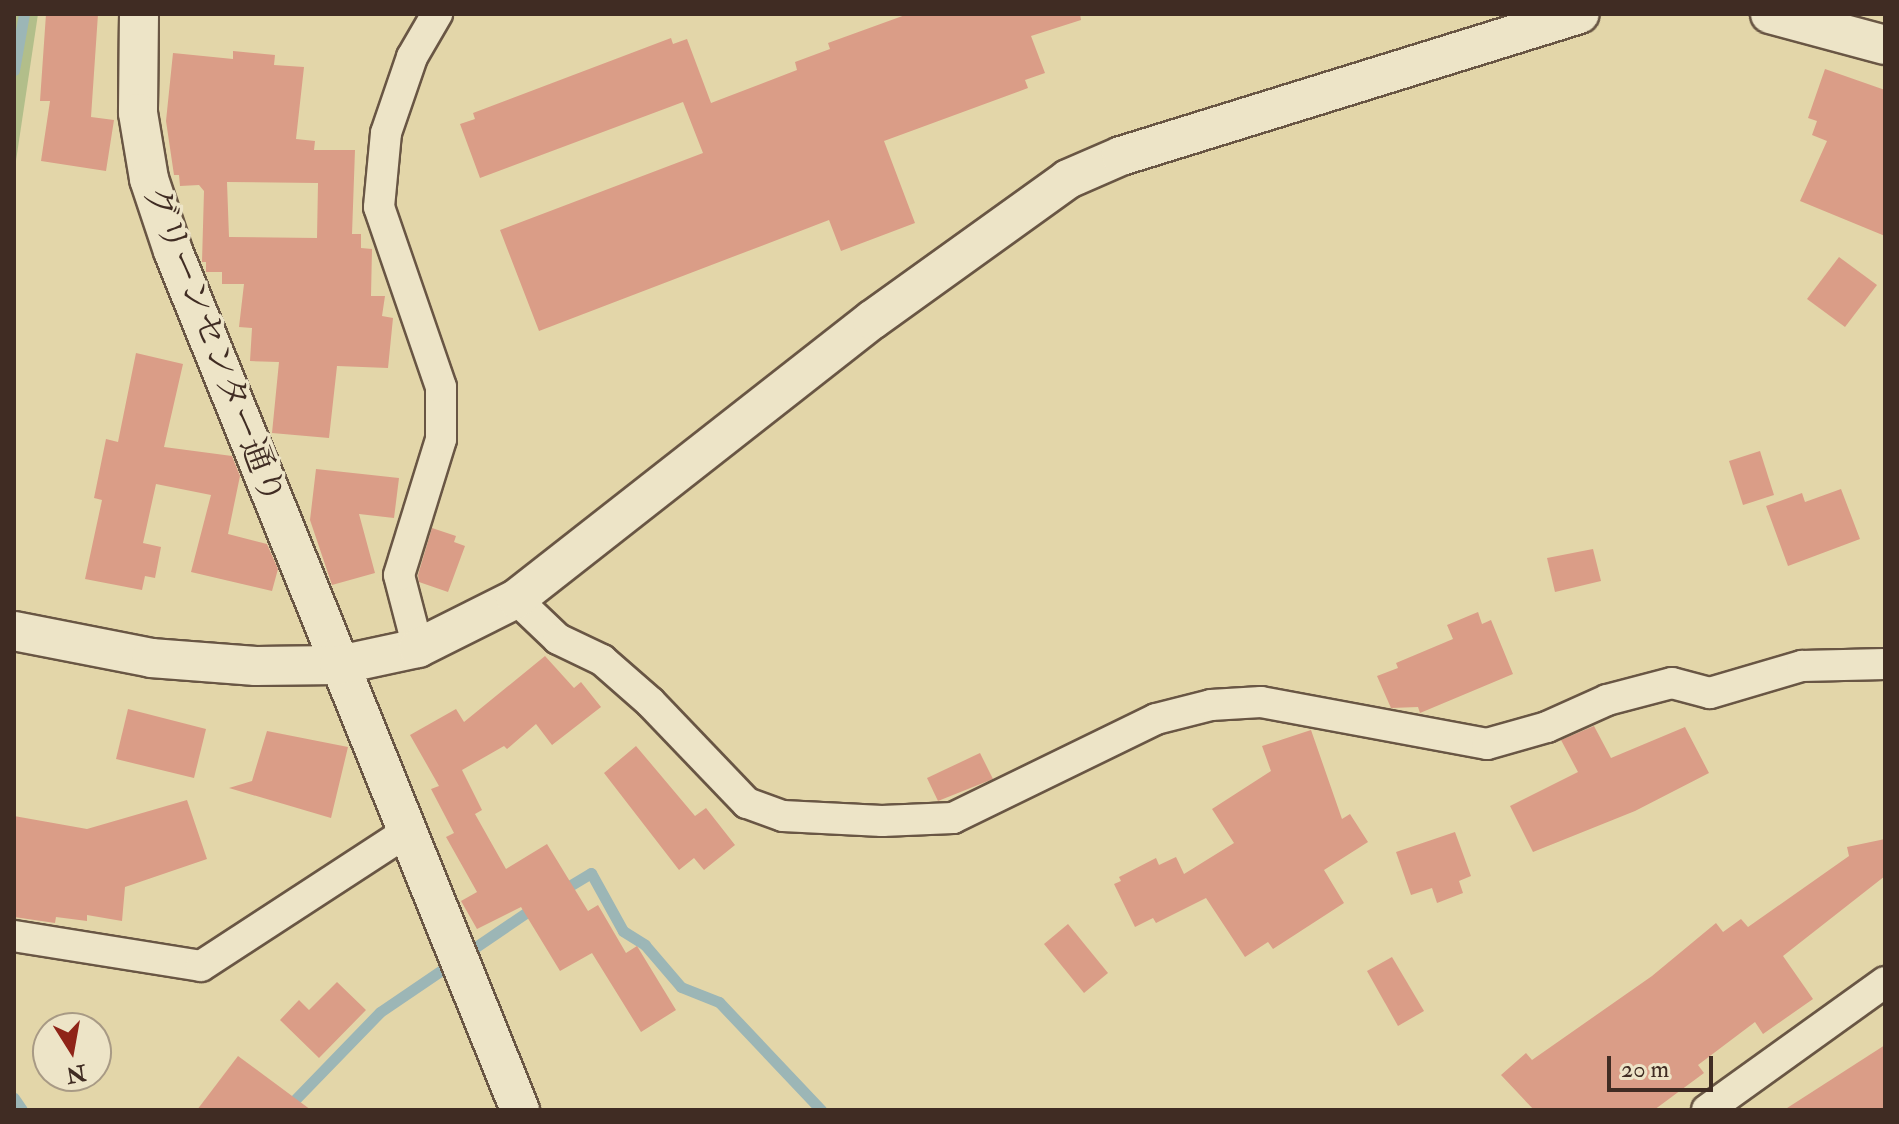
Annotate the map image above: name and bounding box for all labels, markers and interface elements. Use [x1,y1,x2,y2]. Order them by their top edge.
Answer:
street label: グリーンセンター通り [134,179,294,511]
north arrow [32,1012,112,1092]
scale bar [1611,1040,1717,1090]
text: 20 m [1621,1054,1669,1085]
text: N [64,1058,89,1089]

